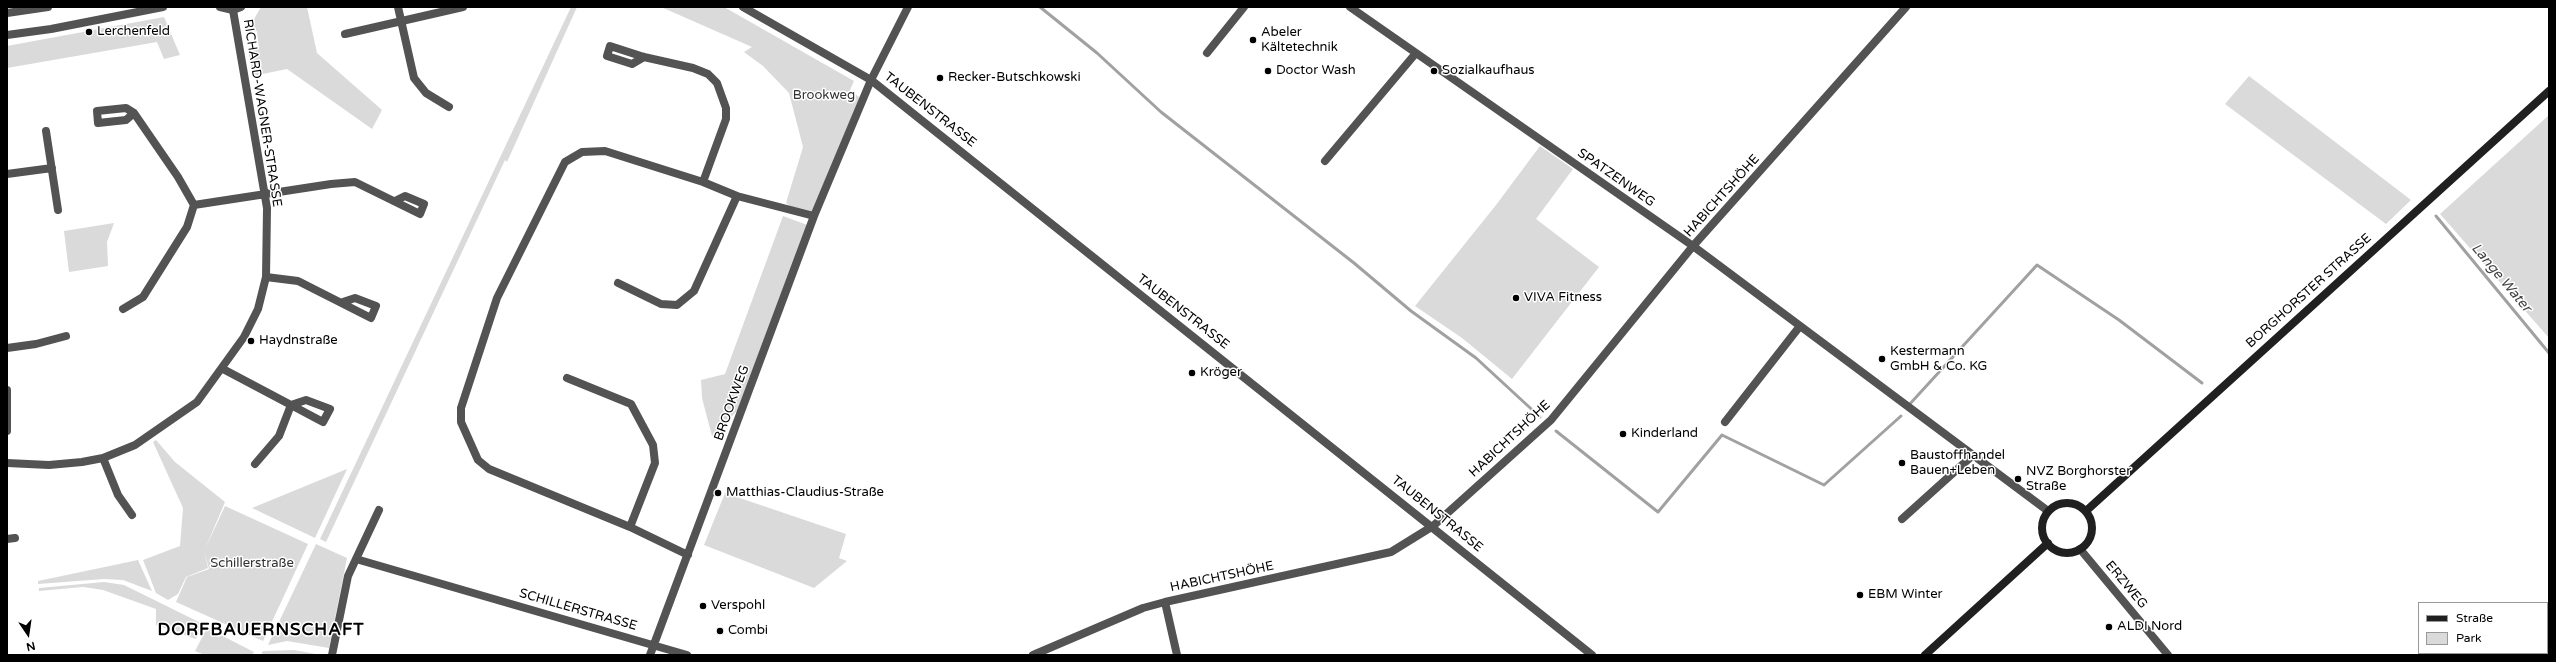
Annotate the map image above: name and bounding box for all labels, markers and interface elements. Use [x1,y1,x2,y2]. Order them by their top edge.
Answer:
street label: RICHARD-WAGNER-STRASSE [239,18,285,208]
place label: Lerchenfeld [97,24,170,40]
place label: Abeler Kältetechnik [1261,25,1338,56]
marker: Lerchenfeld [84,27,94,37]
marker: Abeler Kältetechnik [1248,35,1258,45]
place label: Doctor Wash [1276,63,1356,79]
place label: Sozialkaufhaus [1442,63,1535,79]
marker: Doctor Wash [1263,66,1273,76]
marker: Sozialkaufhaus [1429,66,1439,76]
street label: TAUBENSTRASSE [881,69,979,151]
place label: Recker-Butschkowski [948,70,1081,86]
marker: Recker-Butschkowski [935,73,945,83]
park label: Brookweg [793,88,855,104]
street label: SPATZENWEG [1574,145,1658,211]
street label: HABICHTSHÖHE [1681,152,1763,240]
street label: BORGHORSTER STRASSE [2243,231,2375,351]
water label: Lange Water [2467,240,2535,316]
street label: TAUBENSTRASSE [1134,271,1232,353]
place label: VIVA Fitness [1524,290,1602,306]
marker: VIVA Fitness [1511,293,1521,303]
place label: Haydnstraße [259,333,338,349]
marker: Haydnstraße [246,336,256,346]
place label: Kestermann GmbH & Co. KG [1890,344,1987,375]
marker: Kestermann GmbH & Co. KG [1877,354,1887,364]
street label: BROOKWEG [711,363,753,443]
place label: Kröger [1200,365,1242,381]
marker: Kröger [1187,368,1197,378]
street label: HABICHTSHÖHE [1466,397,1554,481]
place label: Kinderland [1631,426,1698,442]
marker: Kinderland [1618,429,1628,439]
place label: Baustoffhandel Bauen+Leben [1910,448,2005,479]
marker: Baustoffhandel Bauen+Leben [1897,458,1907,468]
place label: NVZ Borghorster Straße [2026,464,2131,495]
street label: TAUBENSTRASSE [1388,472,1486,556]
marker: NVZ Borghorster Straße [2013,474,2023,484]
place label: Matthias-Claudius-Straße [726,485,884,501]
marker: Matthias-Claudius-Straße [713,488,723,498]
park label: Schillerstraße [210,556,294,572]
street label: HABICHTSHÖHE [1169,558,1275,596]
street label: ERZWEG [2102,558,2150,612]
street label: SCHILLERSTRASSE [517,586,639,634]
place label: EBM Winter [1868,587,1942,603]
marker: EBM Winter [1855,590,1865,600]
place label: Verspohl [711,598,765,614]
marker: Verspohl [698,601,708,611]
legend [2418,602,2548,654]
text: Straße [2456,611,2493,625]
north arrow [8,614,48,654]
place label: ALDI Nord [2117,619,2182,635]
district label: DORFBAUERNSCHAFT [157,621,365,641]
marker: ALDI Nord [2104,622,2114,632]
place label: Combi [728,623,768,639]
marker: Combi [715,626,725,636]
text: Park [2456,631,2482,645]
text: N [25,639,37,654]

